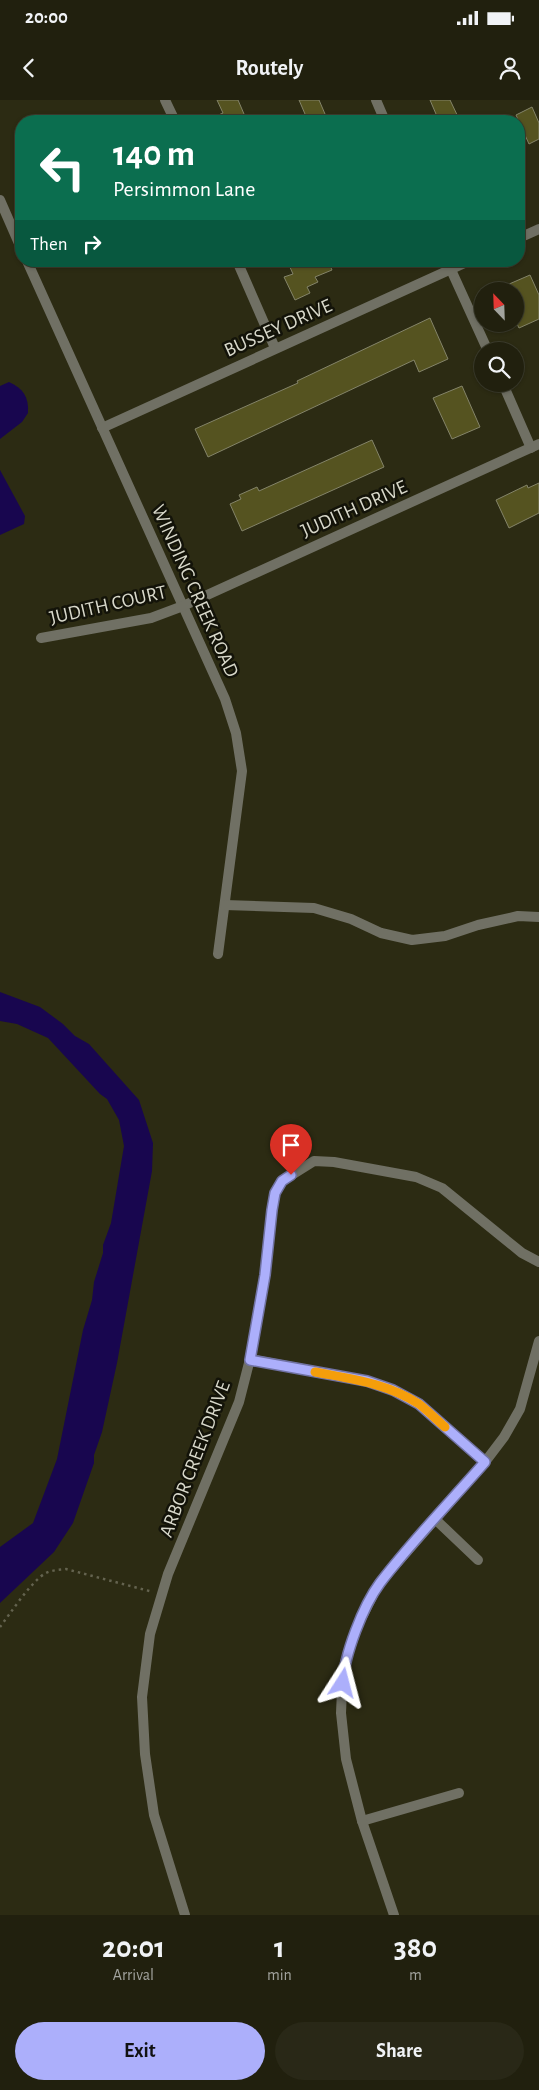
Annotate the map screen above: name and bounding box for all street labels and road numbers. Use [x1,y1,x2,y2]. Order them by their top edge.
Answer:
street label: BUSSEY DRIVE [221,295,335,361]
street label: JUDITH DRIVE [298,477,410,541]
street label: WINDING CREEK ROAD [148,502,242,680]
street label: JUDITH COURT [48,582,169,628]
street label: ARBOR CREEK DRIVE [156,1378,234,1540]

